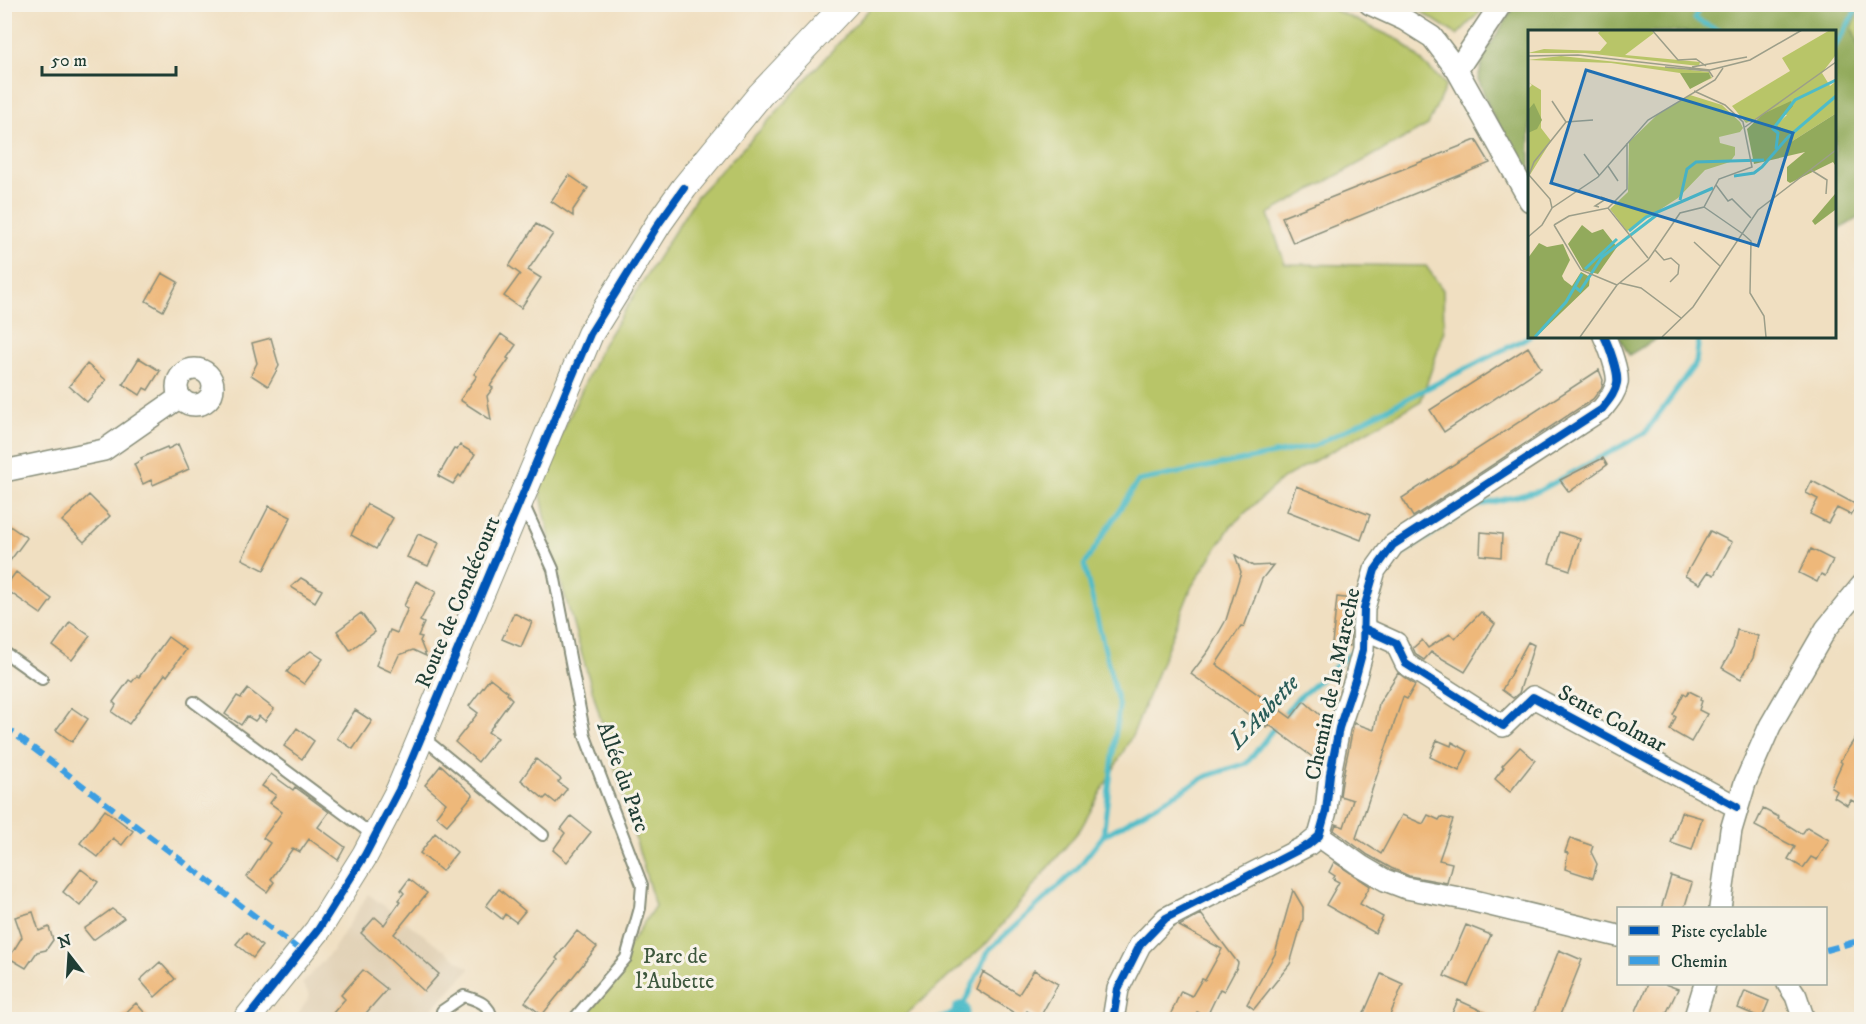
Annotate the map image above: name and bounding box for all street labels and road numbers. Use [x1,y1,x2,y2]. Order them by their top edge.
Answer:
street label: Route de Condécourt [410,512,506,692]
street label: Chemin de la Mareche [1299,585,1367,783]
street label: Sente Colmar [1553,679,1672,759]
street label: Allée du Parc [590,718,656,836]

